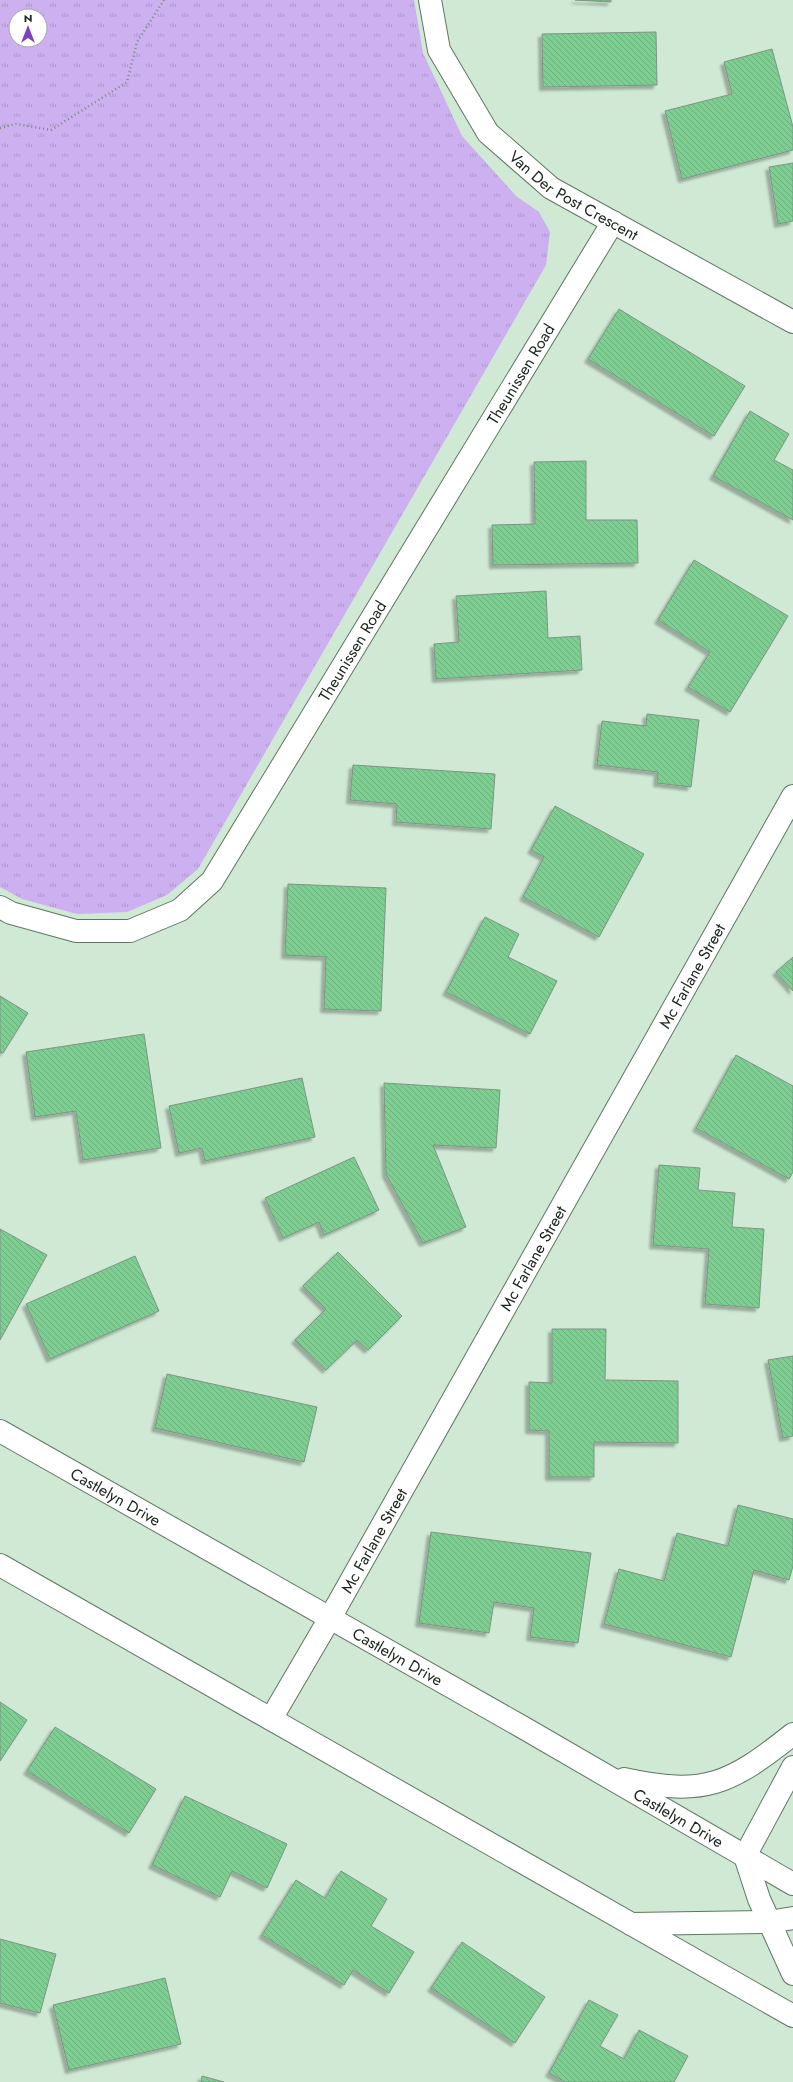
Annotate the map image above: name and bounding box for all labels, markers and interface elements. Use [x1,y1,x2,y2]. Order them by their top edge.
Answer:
north arrow [8,8,48,48]
text: N [24,10,32,26]
street label: Van Der Post Crescent [504,145,643,246]
street label: Theunissen Road [482,319,560,429]
street label: Theunissen Road [313,596,392,706]
street label: Mc Farlane Street [653,919,731,1033]
street label: Mc Farlane Street [494,1202,572,1315]
street label: Castlelyn Drive [66,1462,165,1532]
street label: Mc Farlane Street [335,1484,413,1597]
street label: Castlelyn Drive [348,1622,447,1692]
street label: Castlelyn Drive [629,1783,728,1853]

